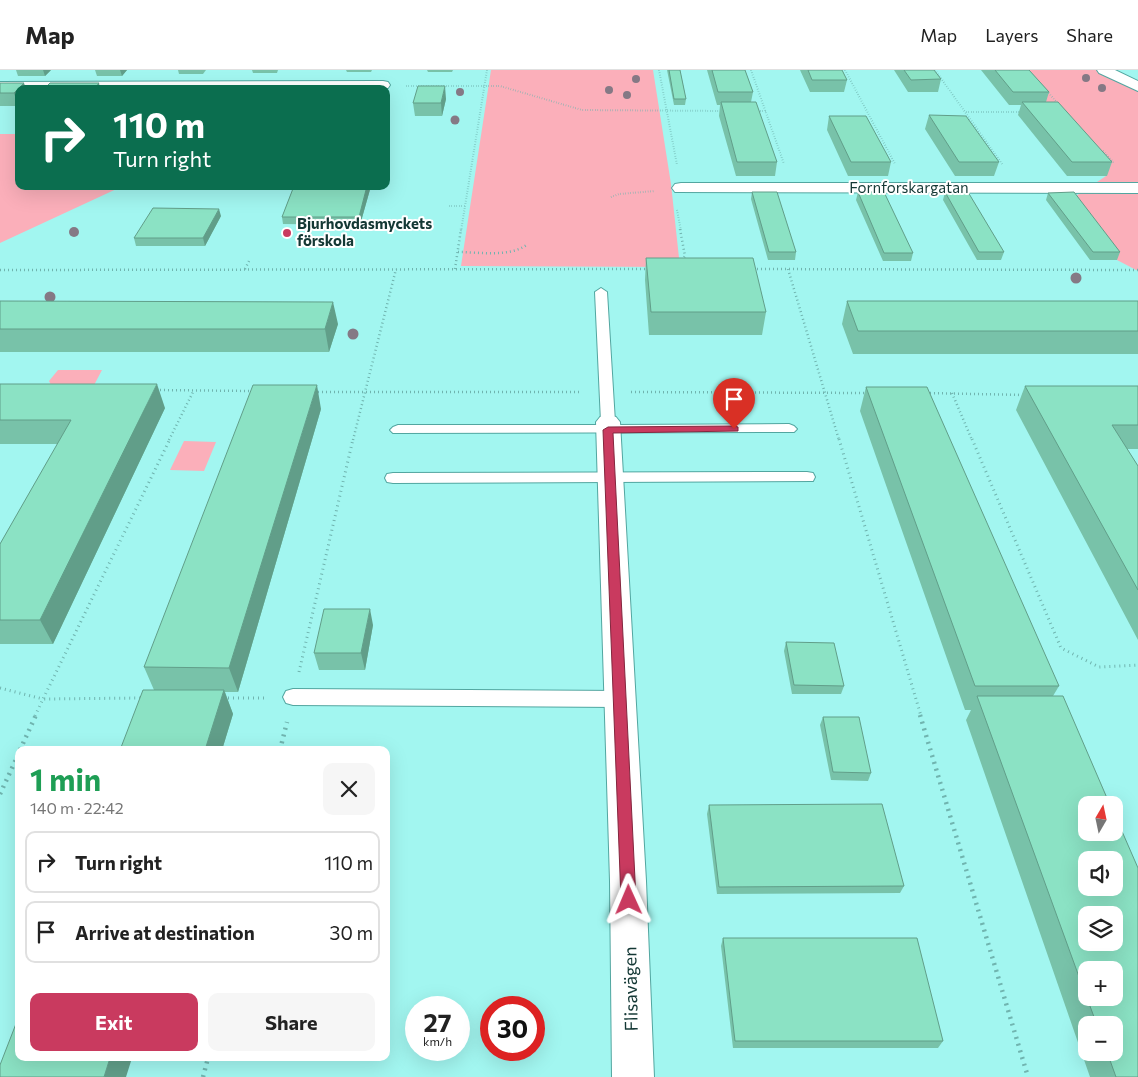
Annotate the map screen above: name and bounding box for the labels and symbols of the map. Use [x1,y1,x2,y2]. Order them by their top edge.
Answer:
street label: Fornforskargatan [849,178,969,196]
place label: Bjurhovdasmyckets förskola [297,214,432,249]
marker: Bjurhovdasmyckets förskola [281,227,293,239]
pin [713,378,755,429]
north arrow [1078,796,1122,841]
position arrow [602,873,654,925]
street label: Flisavägen [618,946,642,1032]
speed limit sign: 30 [480,996,545,1061]

